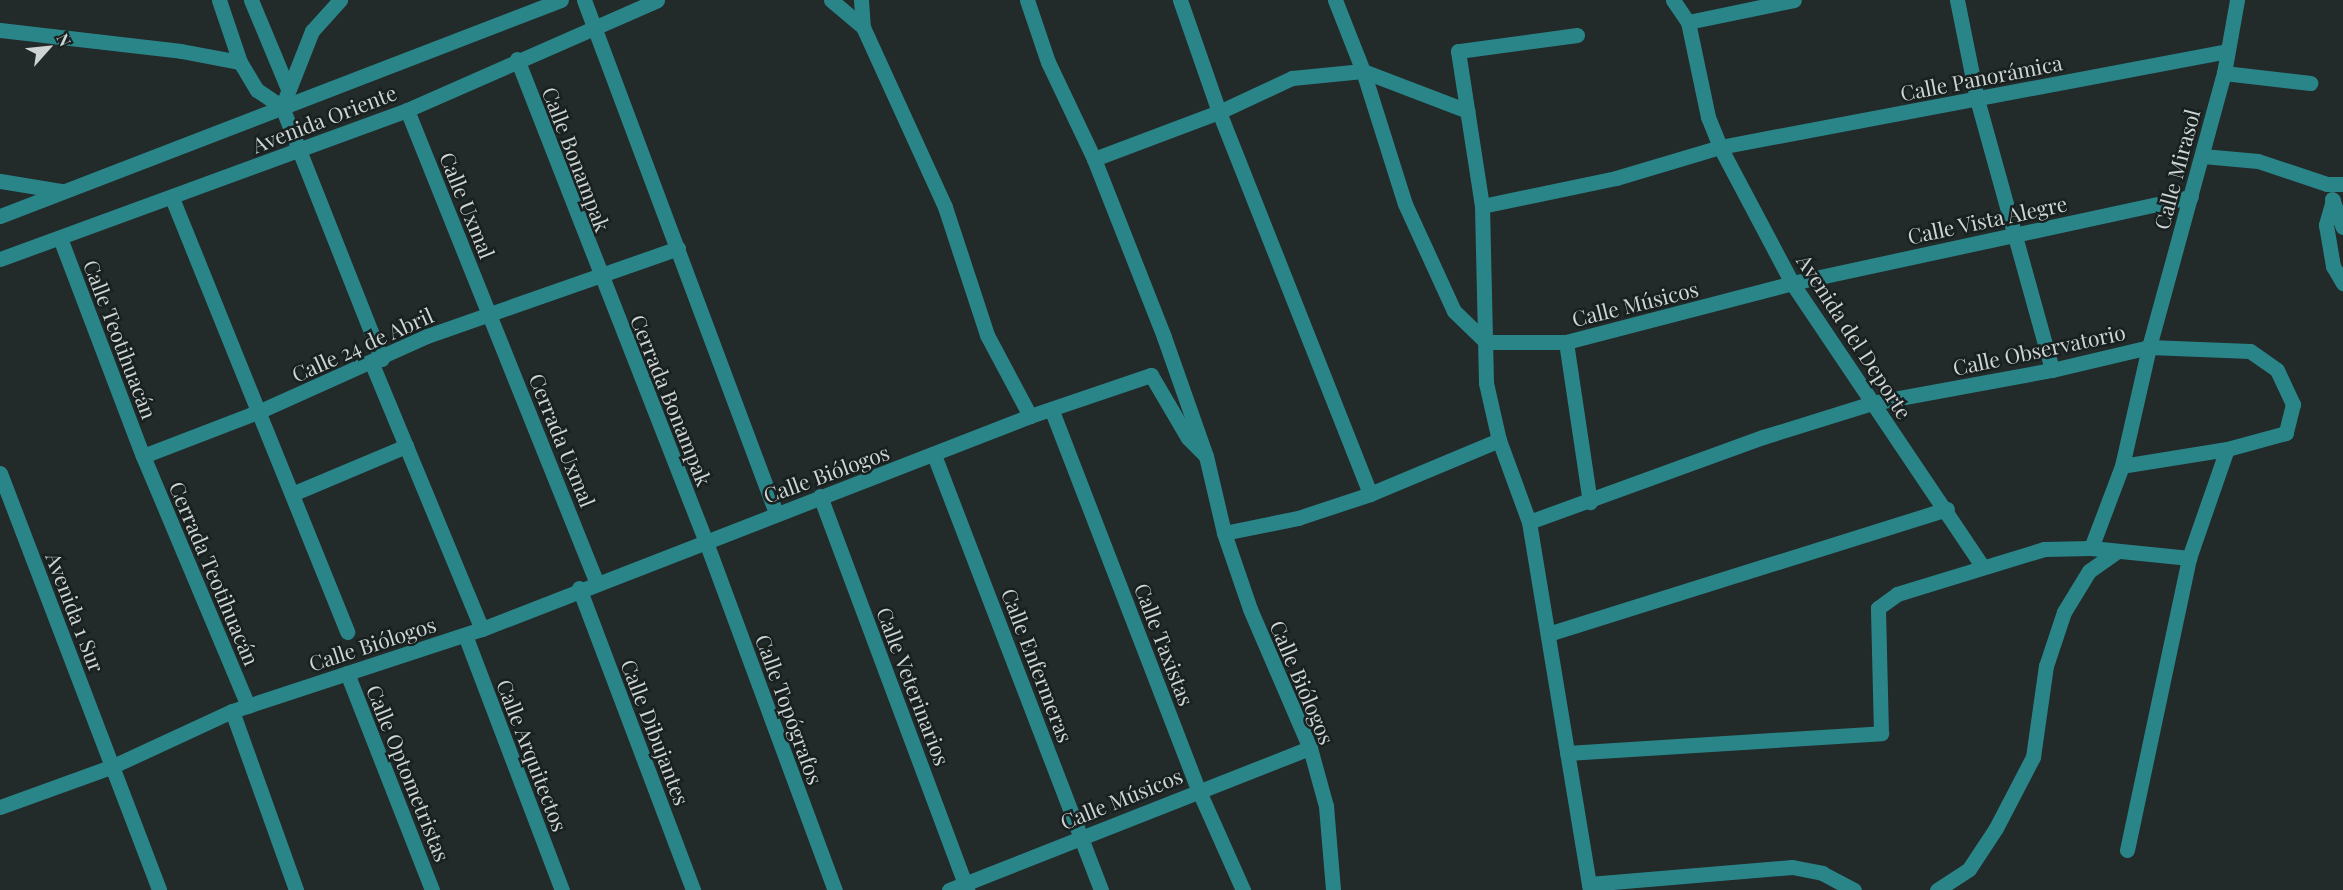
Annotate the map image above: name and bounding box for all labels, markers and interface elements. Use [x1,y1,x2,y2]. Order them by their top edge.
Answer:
north arrow [18,18,78,78]
text: N [53,30,76,50]
street label: Calle Panorámica [1898,49,2064,105]
street label: Avenida Oriente [248,79,400,157]
street label: Calle Bonampak [538,83,616,235]
street label: Calle Mirasol [2148,106,2204,232]
street label: Calle Uxmal [435,148,501,262]
street label: Calle Vista Alegre [1904,190,2070,248]
street label: Avenida del Deporte [1792,249,1918,423]
street label: Calle Teotihuacán [79,256,163,422]
street label: Calle Músicos [1569,275,1701,331]
street label: Calle 24 de Abril [287,301,437,387]
street label: Cerrada Bonampak [626,311,718,489]
street label: Calle Observatorio [1950,318,2128,380]
street label: Cerrada Uxmal [525,369,601,511]
street label: Calle Biólogos [760,439,892,507]
street label: Cerrada Teotihuacán [165,477,265,669]
street label: Avenida 1 Sur [42,548,110,676]
street label: Calle Taxistas [1130,579,1200,709]
street label: Calle Enfermeras [997,584,1079,746]
street label: Calle Veterinarios [872,603,956,769]
street label: Calle Biólogos [305,611,439,675]
street label: Calle Biólogos [1266,616,1340,748]
street label: Calle Topógrafos [751,630,829,788]
street label: Calle Dibujantes [617,656,695,808]
street label: Calle Arquitectos [492,675,574,835]
street label: Calle Optometristas [362,681,456,865]
street label: Calle Músicos [1056,762,1186,834]

